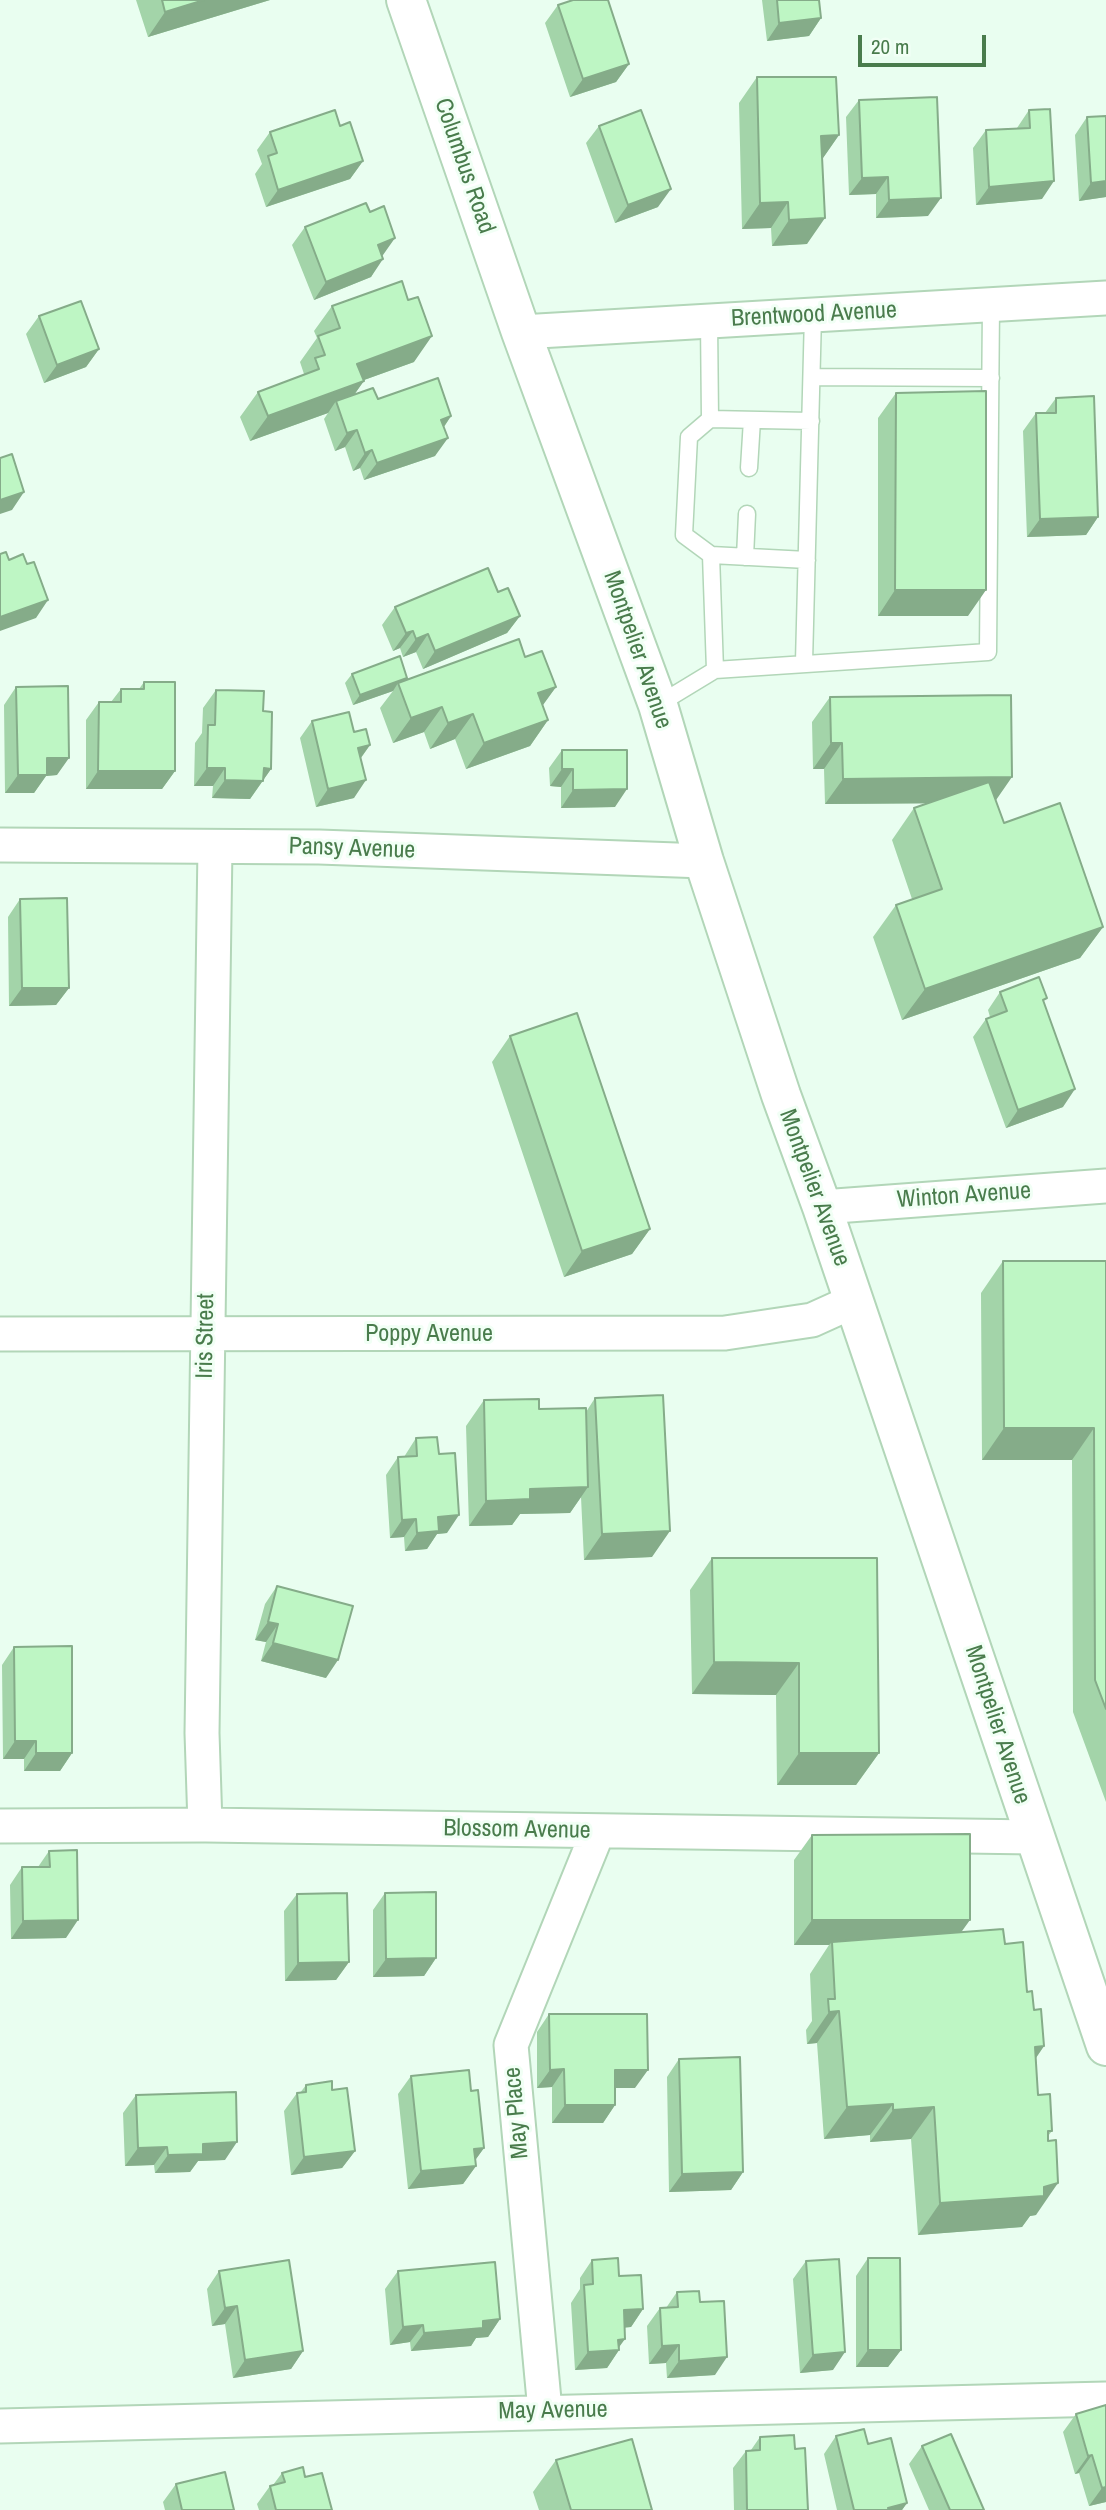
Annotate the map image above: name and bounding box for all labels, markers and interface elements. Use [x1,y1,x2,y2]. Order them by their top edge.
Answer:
scale bar [861,21,989,65]
text: 20 m [871,32,909,61]
street label: Columbus Road [427,95,501,237]
street label: Brentwood Avenue [730,296,898,334]
street label: Montpelier Avenue [597,567,677,733]
street label: Pansy Avenue [288,832,416,866]
street label: Montpelier Avenue [772,1106,856,1270]
street label: Winton Avenue [896,1177,1032,1215]
street label: Iris Street [191,1293,221,1379]
street label: Poppy Avenue [365,1321,493,1349]
street label: Montpelier Avenue [958,1642,1036,1808]
street label: Blossom Avenue [443,1814,591,1846]
street label: May Place [499,2066,535,2160]
street label: May Avenue [498,2396,608,2426]

